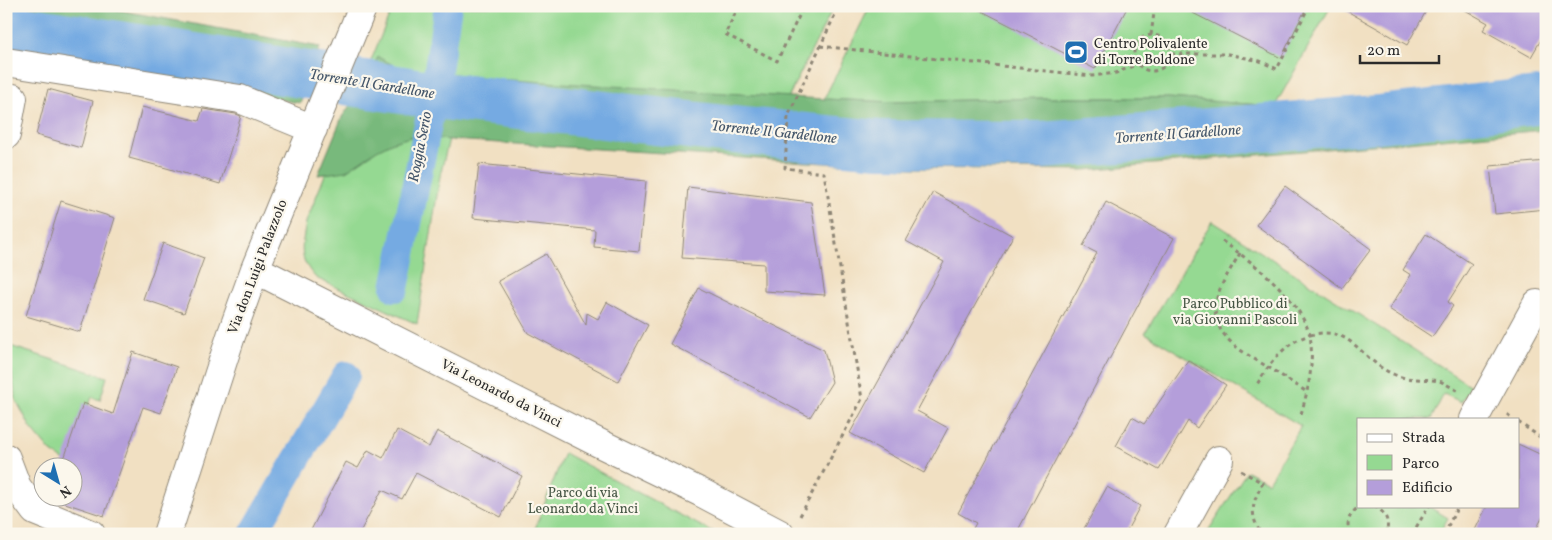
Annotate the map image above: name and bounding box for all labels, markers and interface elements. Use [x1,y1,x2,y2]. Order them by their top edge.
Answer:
scale bar [1360,32,1438,64]
place label: Centro Polivalente di Torre Boldone [1094,35,1208,70]
sports icon: Centro Polivalente di Torre Boldone [1063,39,1089,65]
text: 20 m [1367,41,1400,62]
water label: Torrente Il Gardellone [308,65,436,105]
water label: Roggia Serio [404,110,438,184]
water label: Torrente Il Gardellone [710,116,838,150]
water label: Torrente Il Gardellone [1114,120,1242,150]
street label: Via don Luigi Palazzolo [224,197,292,337]
park label: Parco Pubblico di via Giovanni Pascoli [1173,295,1297,330]
street label: Via Leonardo da Vinci [437,355,565,433]
legend [1357,418,1520,508]
text: Strada [1402,428,1445,449]
text: Parco [1402,454,1439,475]
north arrow [32,458,82,508]
text: Edificio [1402,478,1453,499]
text: N [55,481,75,502]
park label: Parco di via Leonardo da Vinci [528,484,638,519]

